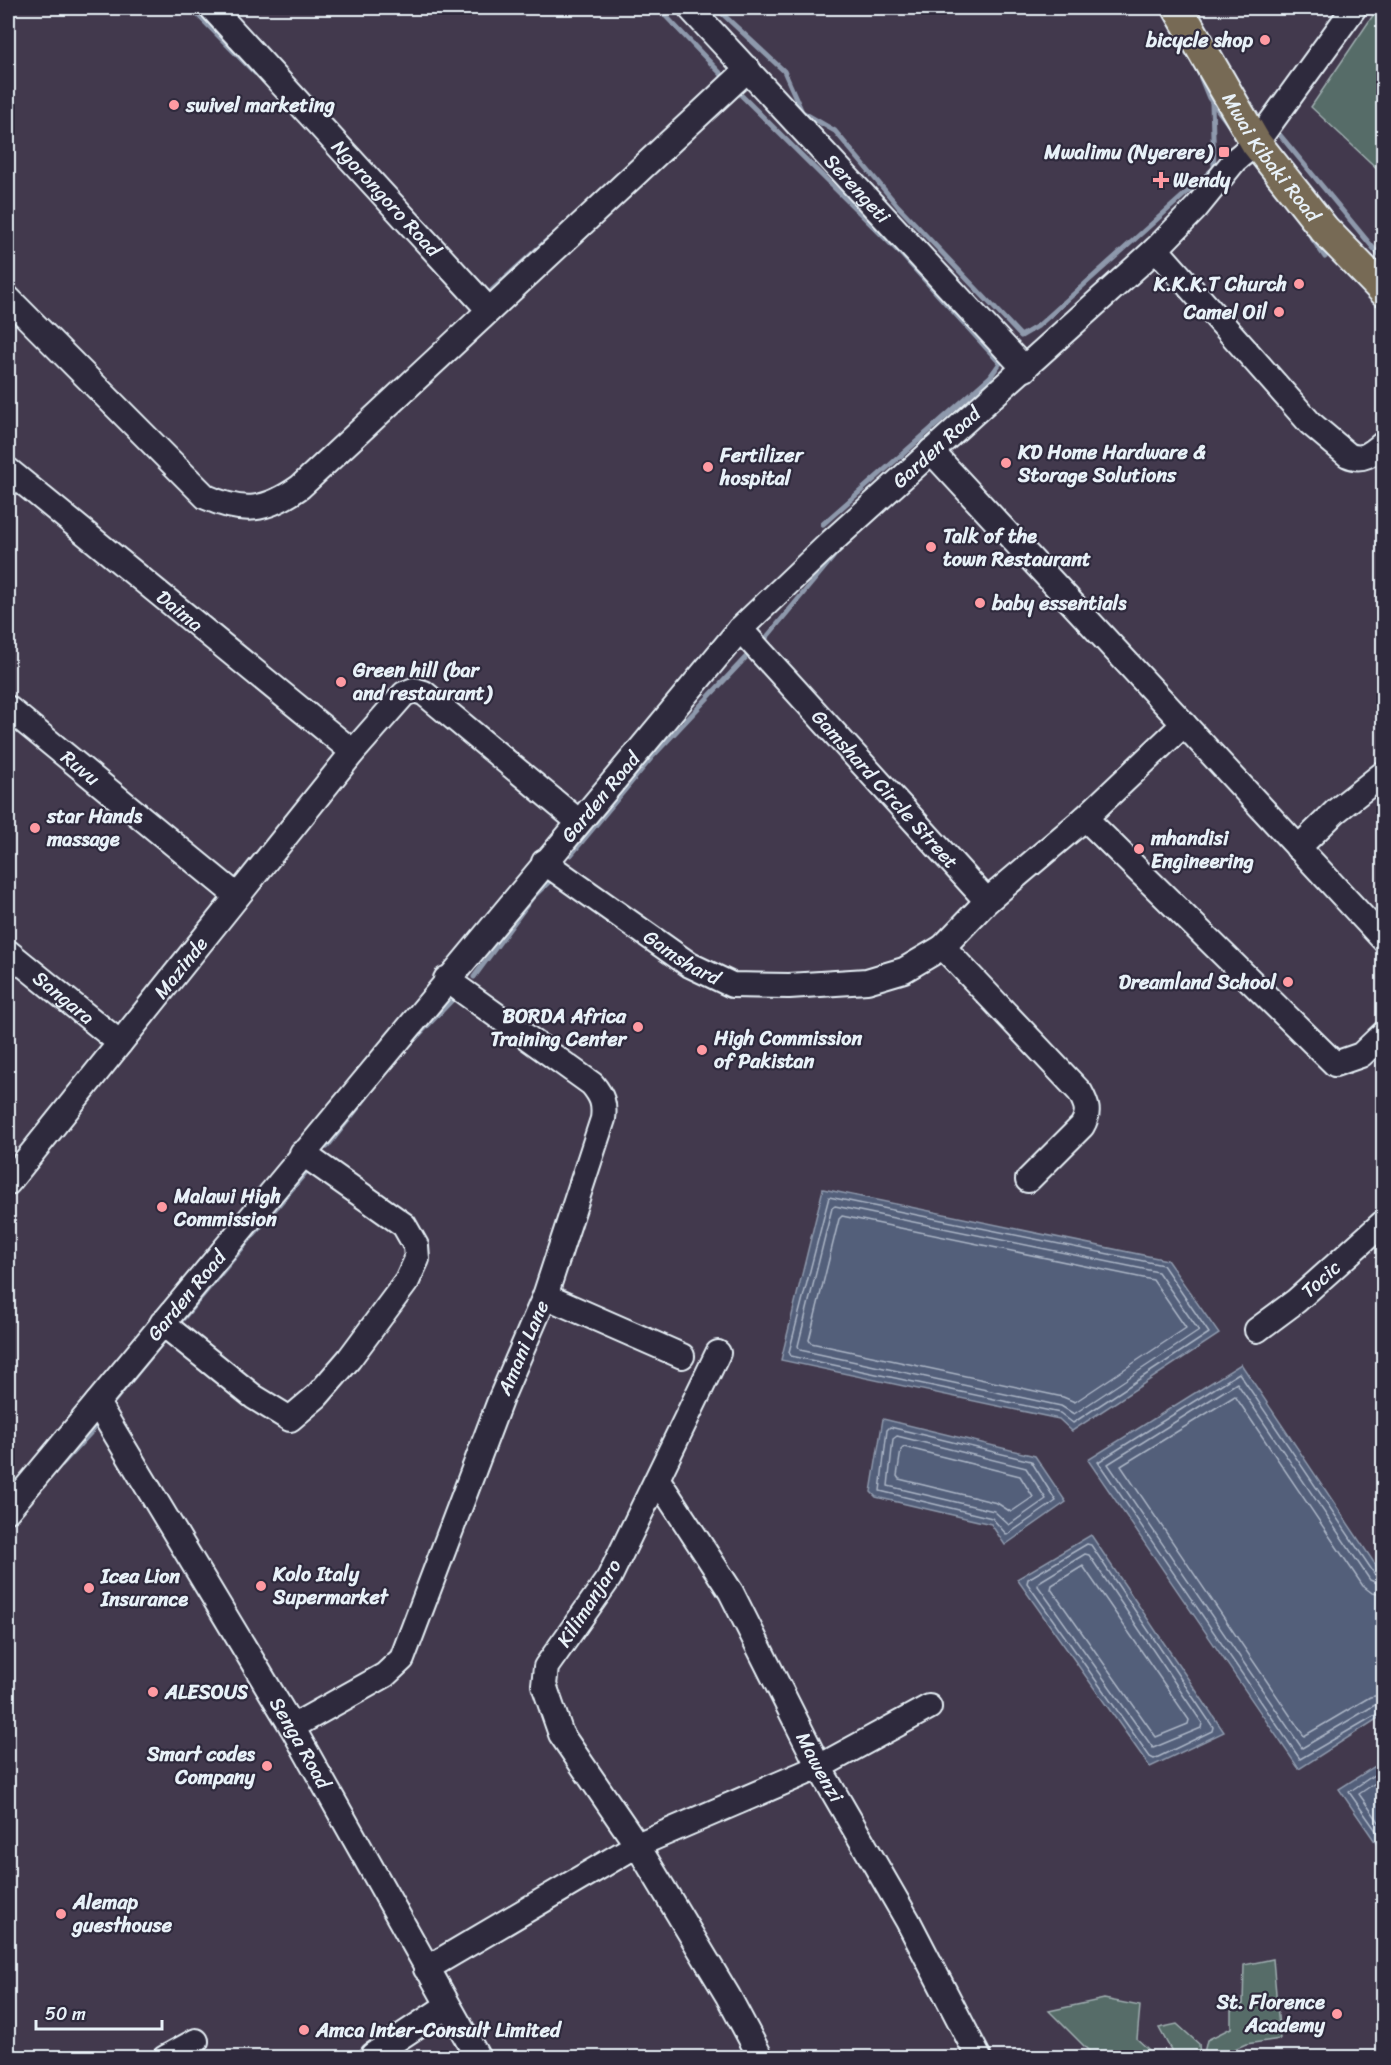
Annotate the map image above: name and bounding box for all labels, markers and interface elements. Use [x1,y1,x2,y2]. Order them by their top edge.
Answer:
place label: bicycle shop [1145,23,1253,58]
marker: bicycle shop [1258,33,1272,47]
street label: Mwai Kibaki Road [1213,85,1331,231]
place label: swivel marketing [185,88,335,123]
marker: swivel marketing [167,98,181,112]
street label: Ngorongoro Road [323,131,451,266]
place label: Mwalimu (Nyerere) [1043,135,1214,170]
street label: Serengeti [815,145,900,233]
marker: Mwalimu (Nyerere) [1217,145,1231,159]
place label: Wendy [1173,163,1231,198]
marker: Wendy [1154,173,1168,187]
place label: K.K.K.T Church [1153,267,1288,302]
marker: K.K.K.T Church [1292,277,1306,291]
place label: Camel Oil [1183,295,1268,330]
marker: Camel Oil [1272,305,1286,319]
street label: Garden Road [884,396,990,497]
place label: KD Home Hardware & Storage Solutions [1017,435,1206,493]
place label: Fertilizer hospital [719,438,805,496]
marker: KD Home Hardware & Storage Solutions [999,456,1013,470]
marker: Fertilizer hospital [701,460,715,474]
place label: Talk of the town Restaurant [943,519,1091,577]
marker: Talk of the town Restaurant [924,540,938,554]
street label: Daima [148,580,211,641]
place label: baby essentials [991,586,1127,621]
marker: baby essentials [973,596,987,610]
place label: Green hill (bar and restaurant) [352,653,493,711]
marker: Green hill (bar and restaurant) [334,675,348,689]
street label: Gamshard Circle Street [803,701,968,877]
street label: Ruvu [53,741,109,795]
street label: Garden Road [552,742,650,851]
place label: star Hands massage [46,799,143,857]
marker: star Hands massage [28,821,42,835]
place label: mhandisi Engineering [1150,821,1254,879]
marker: mhandisi Engineering [1132,842,1146,856]
street label: Gamshard [636,920,728,995]
street label: Mazinde [144,928,217,1007]
street label: Sangara [25,961,103,1034]
place label: Dreamland School [1119,965,1277,1000]
marker: Dreamland School [1281,975,1295,989]
place label: BORDA Africa Training Center [490,999,628,1057]
marker: BORDA Africa Training Center [631,1020,645,1034]
place label: High Commission of Pakistan [713,1021,862,1079]
marker: High Commission of Pakistan [695,1043,709,1057]
place label: Malawi High Commission [173,1179,281,1237]
marker: Malawi High Commission [155,1200,169,1214]
street label: Garden Road [138,1241,236,1349]
street label: Tocic [1292,1251,1349,1307]
street label: Amani Lane [486,1294,559,1402]
street label: Kilimanjaro [547,1552,631,1654]
place label: Kolo Italy Supermarket [272,1557,390,1615]
place label: Icea Lion Insurance [100,1559,189,1617]
marker: Kolo Italy Supermarket [254,1579,268,1593]
marker: Icea Lion Insurance [82,1581,96,1595]
place label: ALESOUS [164,1675,248,1710]
marker: ALESOUS [146,1685,160,1699]
street label: Senga Road [260,1690,342,1797]
street label: Mawenzi [786,1725,854,1810]
place label: Smart codes Company [146,1737,256,1795]
marker: Smart codes Company [260,1759,274,1773]
place label: Alemap guesthouse [71,1885,173,1943]
marker: Alemap guesthouse [54,1907,68,1921]
place label: St. Florence Academy [1216,1985,1326,2043]
scale bar [36,1993,162,2031]
text: 50 m [45,1998,86,2030]
marker: St. Florence Academy [1330,2007,1344,2021]
place label: Amca Inter-Consult Limited [315,2013,563,2048]
marker: Amca Inter-Consult Limited [297,2023,311,2037]

